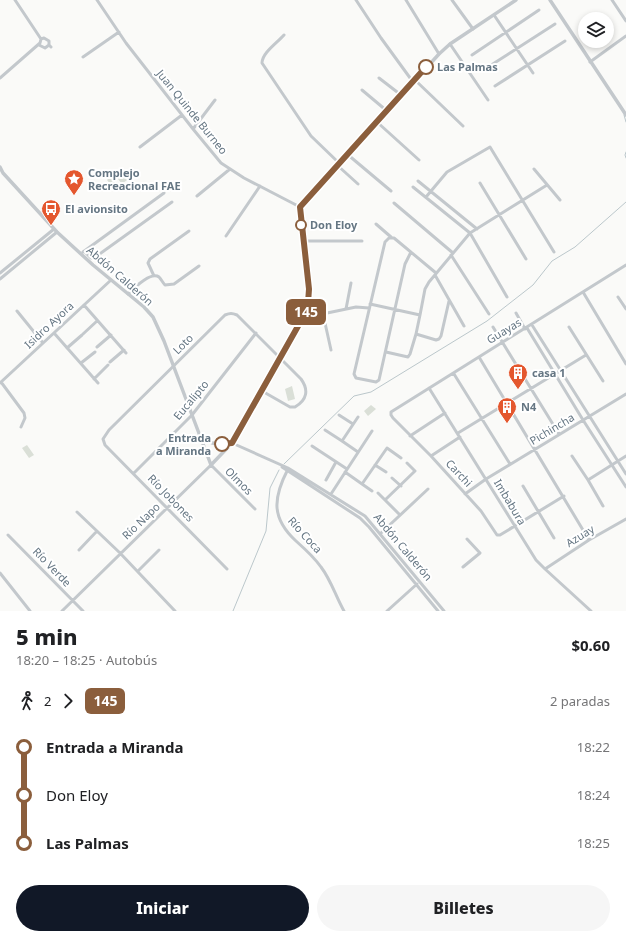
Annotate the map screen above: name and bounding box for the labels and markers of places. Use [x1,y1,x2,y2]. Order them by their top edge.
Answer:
marker: Las Palmas [418,59,434,75]
place label: Las Palmas [437,59,498,74]
place label: Complejo Recreacional FAE [88,165,181,193]
place icon: Complejo Recreacional FAE [63,168,85,196]
bus stop icon: El avionsito [40,198,62,226]
place label: El avionsito [65,201,128,216]
place label: Don Eloy [310,217,358,232]
marker: Don Eloy [295,219,307,231]
building icon: casa 1 [507,362,529,390]
place label: casa 1 [532,365,566,380]
building icon: N4 [496,396,518,424]
place label: N4 [521,399,537,414]
place label: Entrada a Miranda [156,430,211,458]
marker: Entrada a Miranda [214,436,230,452]

